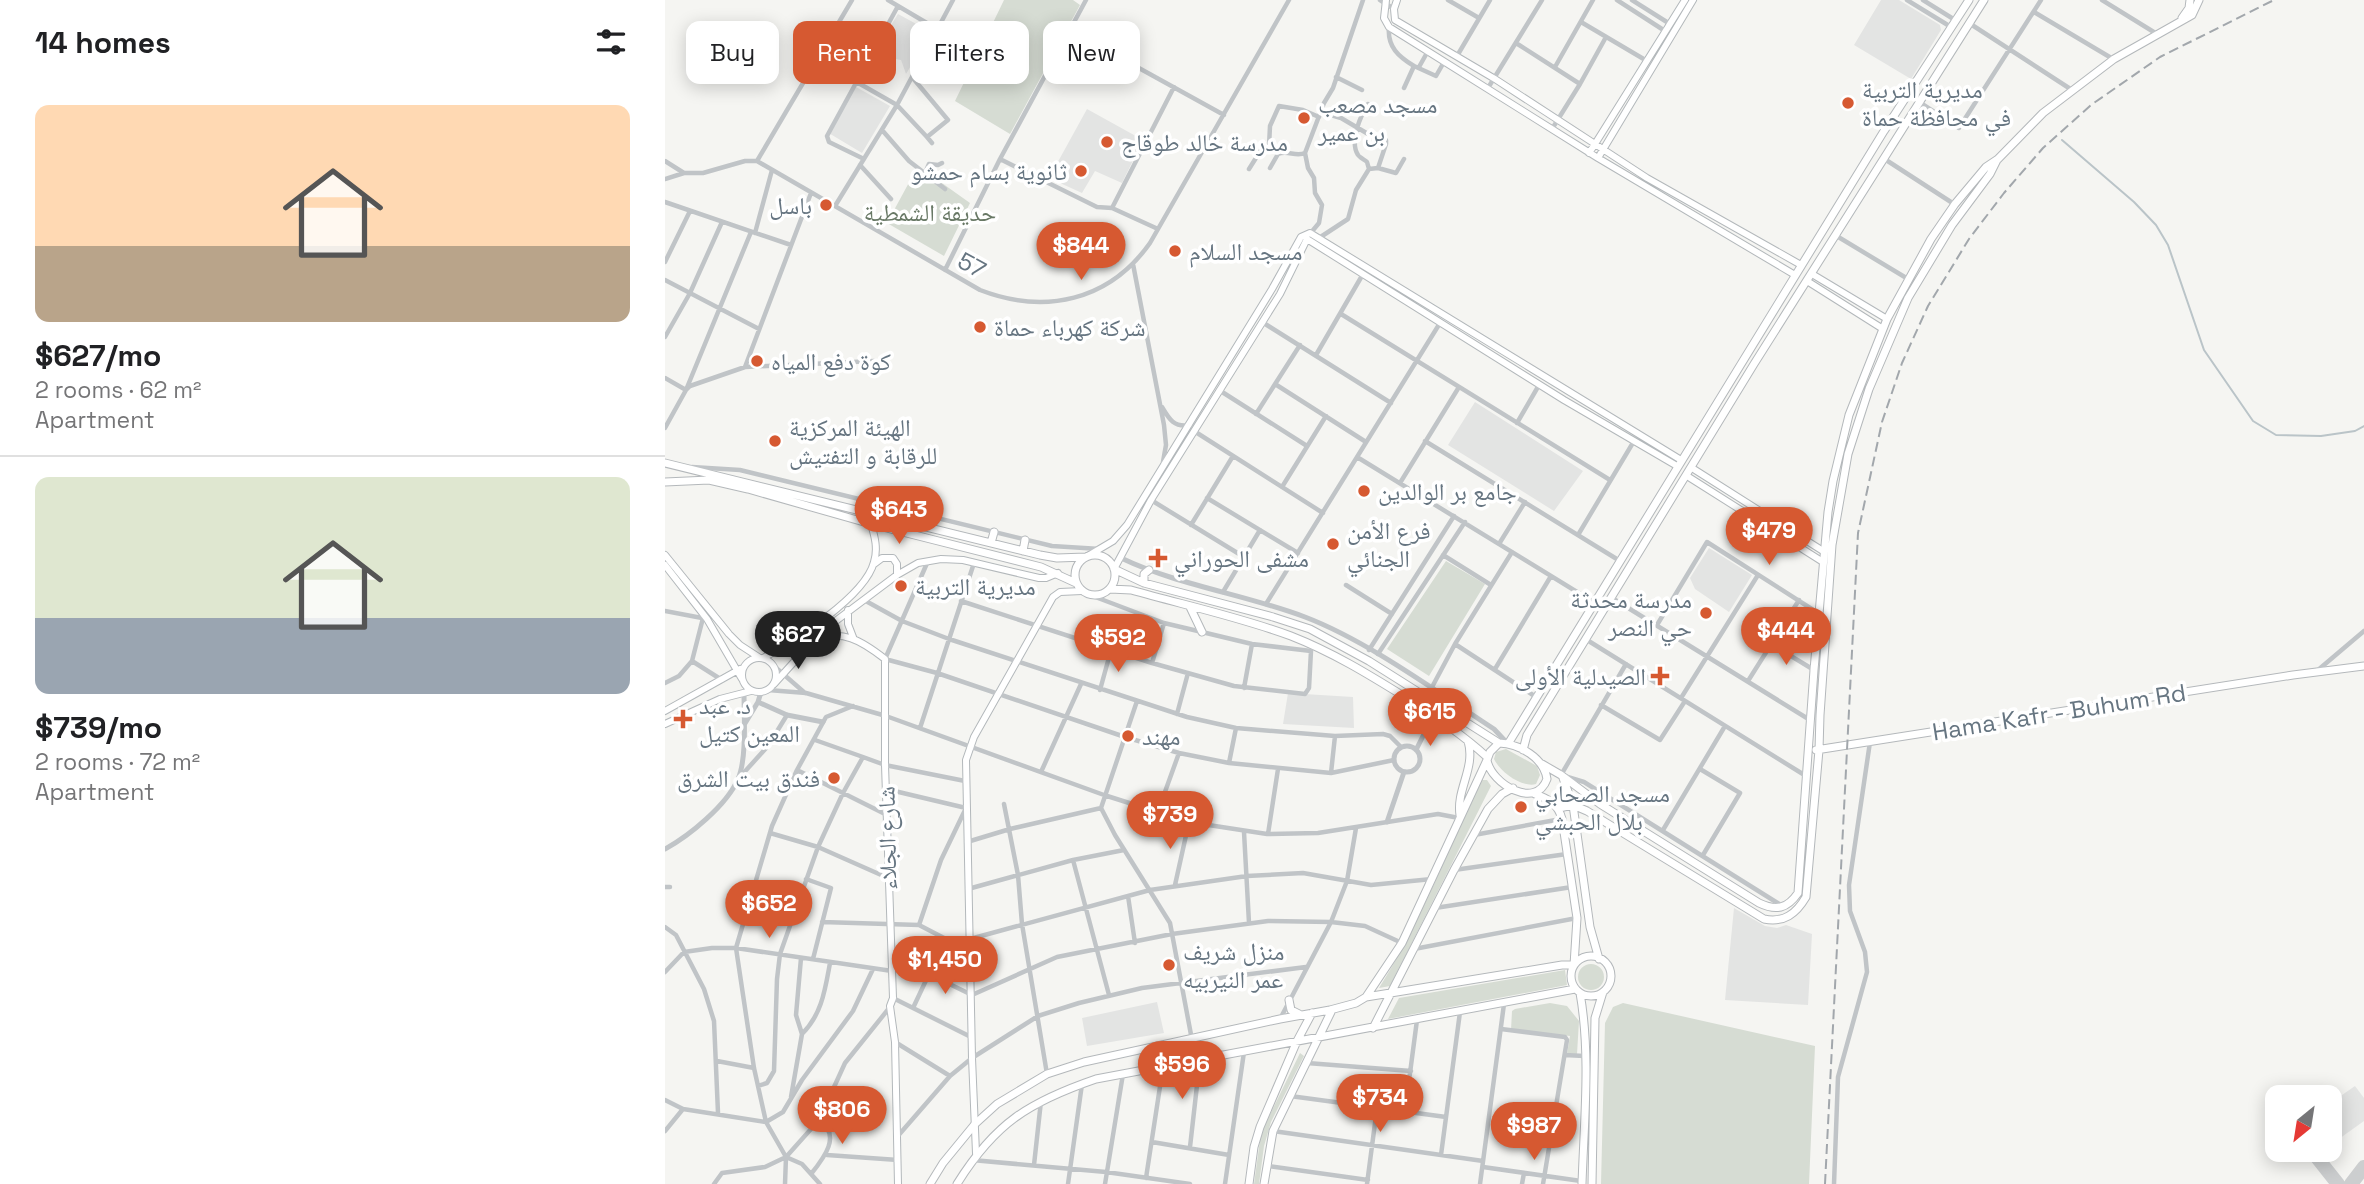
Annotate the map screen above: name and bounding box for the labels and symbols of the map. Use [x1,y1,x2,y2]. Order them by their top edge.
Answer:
place label: مديرية التربية في محافظة حماة [1862,74,2011,137]
place label: مسجد مصعب بن عمير [1317,89,1438,148]
marker: مديرية التربية في محافظة حماة [1840,95,1856,111]
marker: مسجد مصعب بن عمير [1296,110,1312,126]
place label: مدرسة خالد طوقاج [1121,127,1288,158]
marker: مدرسة خالد طوقاج [1099,134,1115,150]
place label: ثانوية بسام حمشو [911,156,1067,188]
marker: ثانوية بسام حمشو [1073,163,1089,179]
place label: باسل [769,190,812,221]
marker: باسل [818,197,834,213]
park label: حديقة الشمطية [864,197,996,228]
pin: $844 [1040,222,1122,282]
place label: مسجد السلام [1189,236,1302,268]
marker: مسجد السلام [1167,243,1183,259]
street label: 57 [952,245,992,285]
place label: شركة كهرباء حماة [994,312,1146,343]
marker: شركة كهرباء حماة [972,319,988,335]
place label: كوة دفع المياه [771,346,891,377]
marker: كوة دفع المياه [749,353,765,369]
place label: الهيئة المركزية للرقابة و التفتيش [789,412,937,471]
marker: الهيئة المركزية للرقابة و التفتيش [767,433,783,449]
place label: جامع بر الوالدين [1378,476,1517,507]
marker: جامع بر الوالدين [1356,483,1372,499]
pin: $643 [858,486,940,546]
pin: $479 [1728,508,1810,567]
place label: فرع الأمن الجنائي [1347,515,1431,578]
marker: فرع الأمن الجنائي [1325,536,1341,552]
place label: مشفى الحوراني [1174,543,1309,578]
marker: مشفى الحوراني [1148,548,1168,568]
place label: مديرية التربية [915,571,1036,602]
marker: مديرية التربية [893,578,909,594]
place label: مدرسة محدثة حي النصر [1570,584,1692,647]
marker: مدرسة محدثة حي النصر [1698,605,1714,621]
pin: $444 [1745,608,1827,667]
pin: $627 [757,612,839,671]
pin: $592 [1077,614,1159,674]
place label: الصيدلية الأولى [1515,661,1646,692]
marker: الصيدلية الأولى [1652,668,1668,684]
street label: Hama Kafr - Buhum Rd [1930,677,2188,747]
pin: $615 [1389,688,1471,748]
place label: د. عبد المعين كتيل [699,690,800,749]
marker: د. عبد المعين كتيل [673,709,693,729]
place label: مهند [1142,721,1180,752]
marker: مهند [1120,728,1136,744]
place label: فندق بيت الشرق [677,763,820,794]
marker: فندق بيت الشرق [826,770,842,786]
place label: مسجد الصحابي بلال الحبشي [1535,778,1670,841]
street label: شارع الجلاء [871,786,903,890]
pin: $739 [1129,792,1211,851]
marker: مسجد الصحابي بلال الحبشي [1513,799,1529,815]
pin: $652 [728,880,810,940]
pin: $1,450 [888,936,1002,996]
place label: منزل شريف عمر النيربيه [1183,936,1284,995]
marker: منزل شريف عمر النيربيه [1161,957,1177,973]
pin: $596 [1141,1042,1223,1101]
pin: $734 [1339,1074,1421,1134]
north arrow [2265,1085,2341,1162]
pin: $806 [801,1086,883,1146]
pin: $987 [1493,1102,1575,1162]

